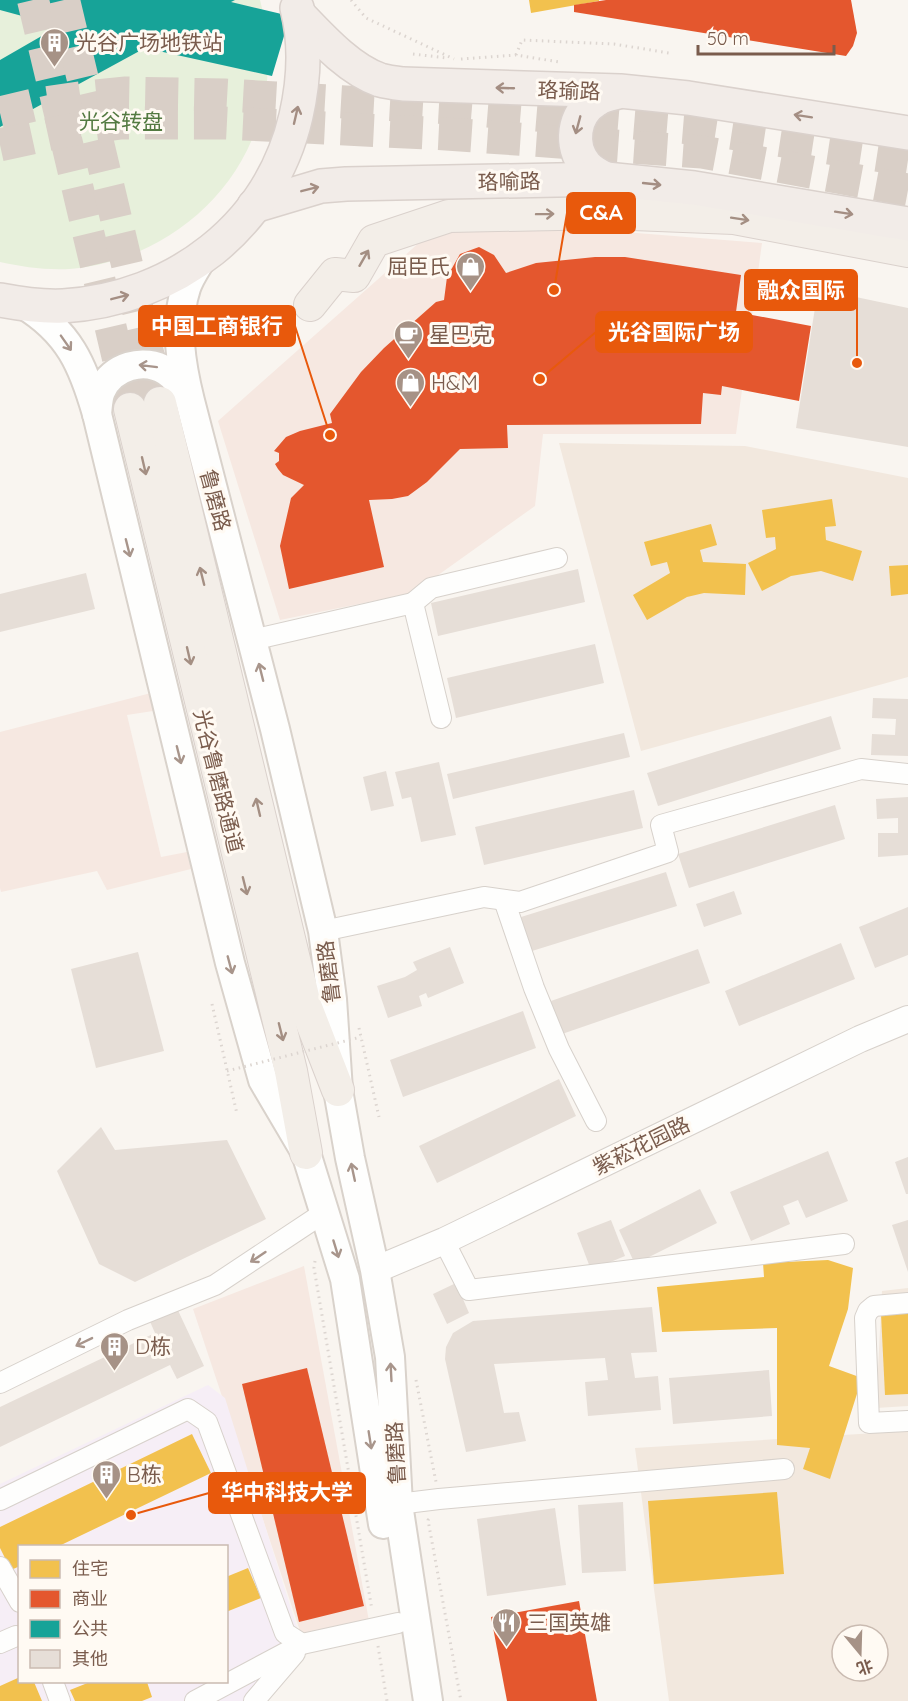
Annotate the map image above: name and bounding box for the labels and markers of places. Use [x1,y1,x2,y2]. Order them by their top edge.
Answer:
building icon: 光谷广场地铁站 [39,26,71,68]
place label: 光谷广场地铁站 [76,29,223,55]
callout: C&A [567,193,635,233]
shop icon: 屈臣氏 [455,250,487,292]
place label: 屈臣氏 [387,253,450,279]
callout: 融众国际 [745,270,857,310]
callout: 中国工商银行 [139,306,295,346]
callout: 光谷国际广场 [596,312,752,352]
cafe icon: 星巴克 [392,318,424,360]
place label: 星巴克 [429,321,492,347]
shop icon: H&M [394,366,426,408]
place label: H&M [431,369,478,395]
building icon: D栋 [98,1330,130,1372]
place label: D栋 [135,1333,171,1359]
building icon: B栋 [90,1458,122,1500]
place label: B栋 [127,1461,162,1487]
callout: 华中科技大学 [209,1473,365,1513]
restaurant icon: 三国英雄 [490,1606,522,1648]
place label: 三国英雄 [527,1609,611,1635]

